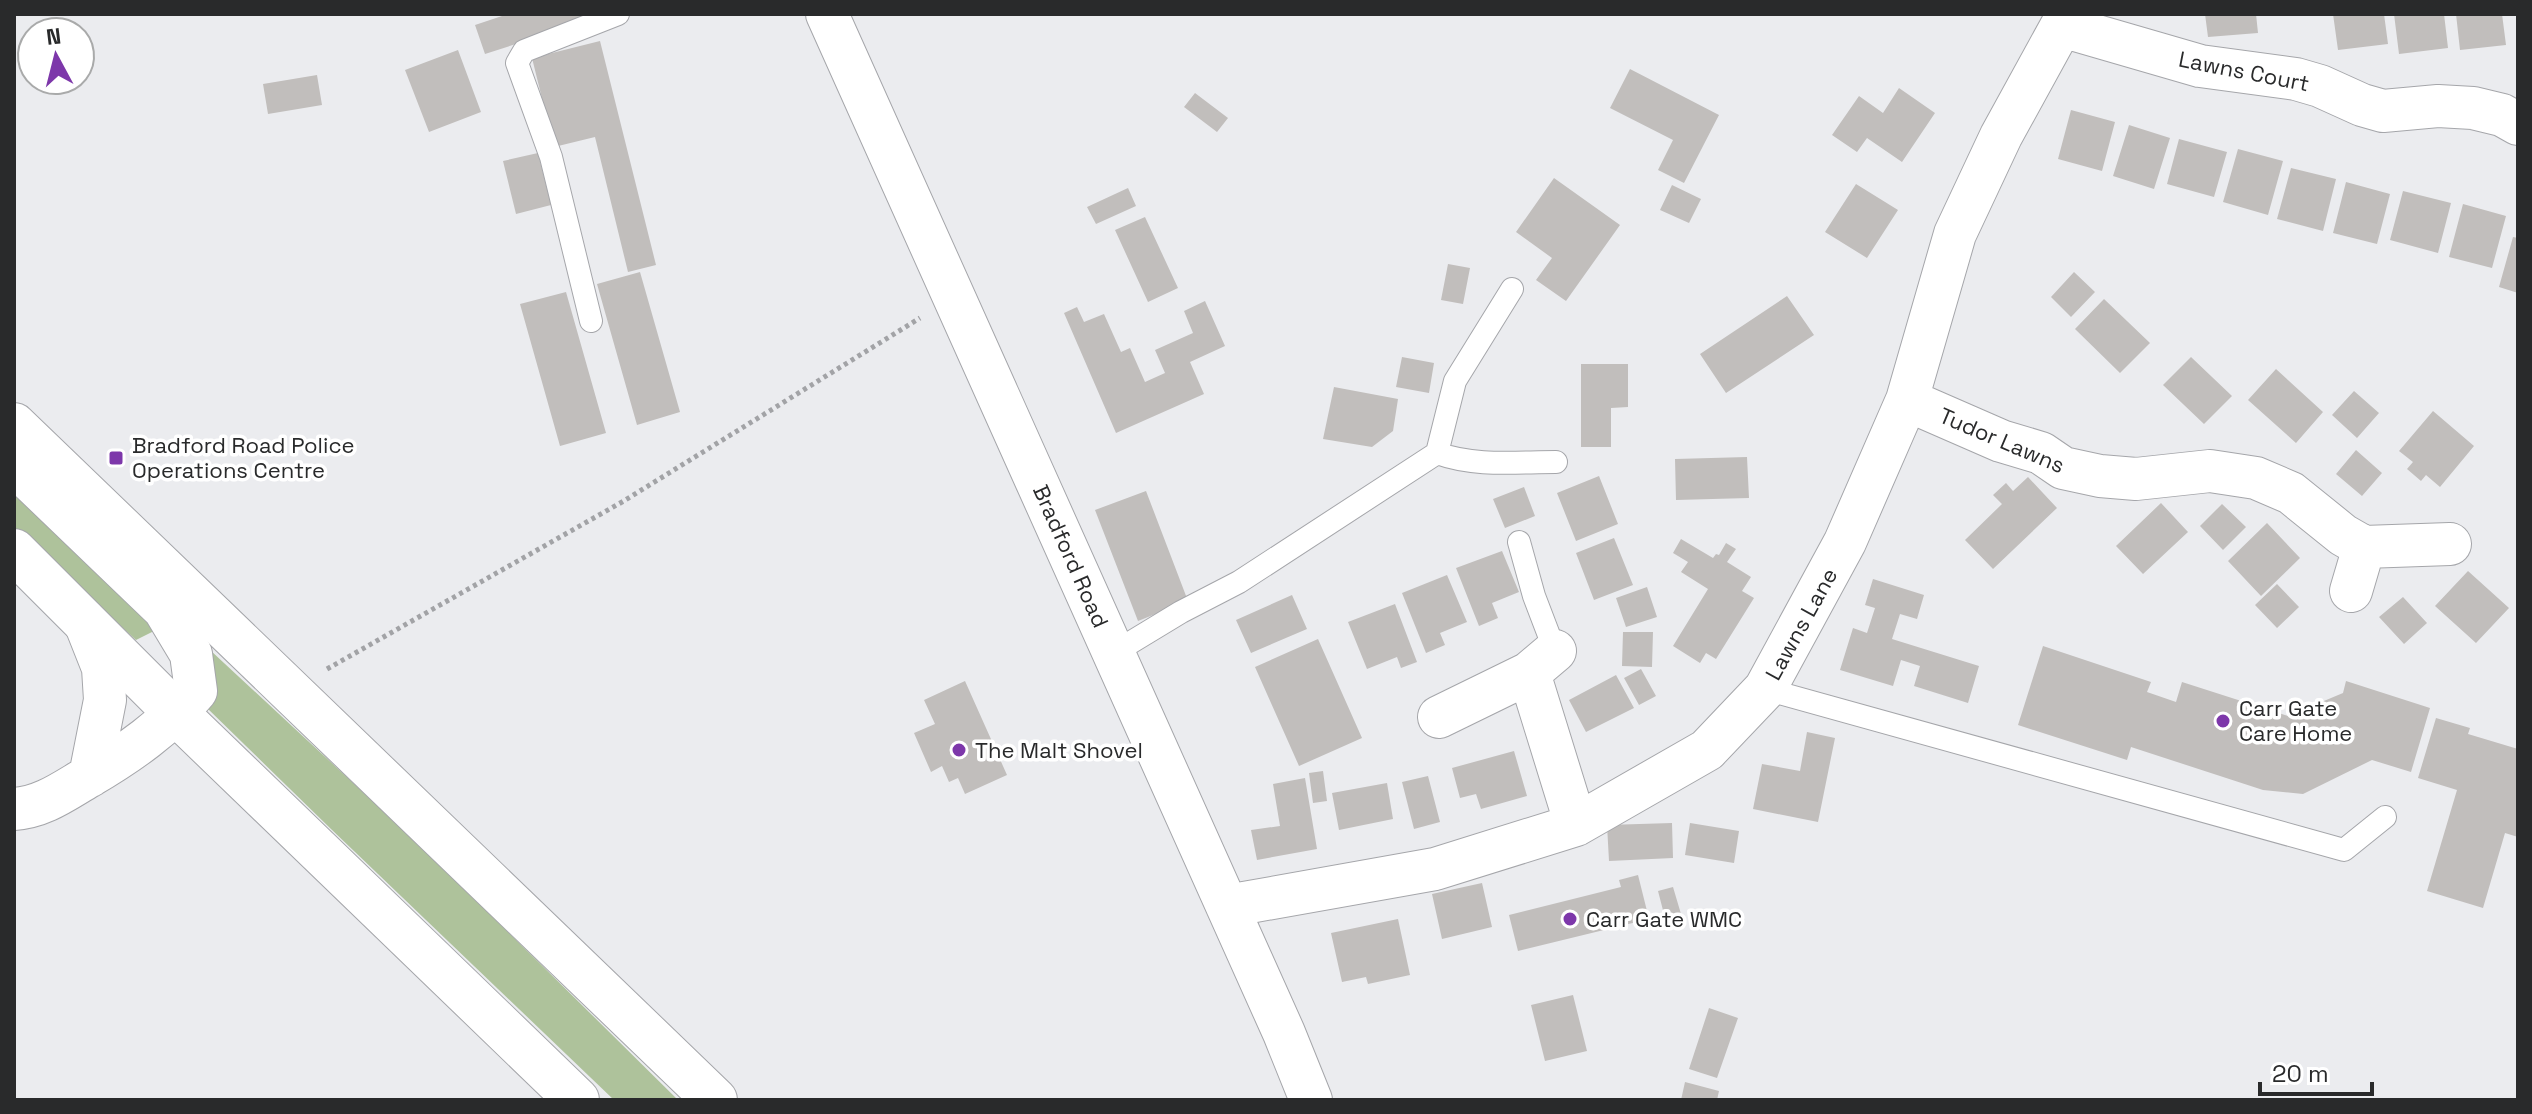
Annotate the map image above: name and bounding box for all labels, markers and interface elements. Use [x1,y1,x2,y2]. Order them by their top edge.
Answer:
north arrow [16,16,96,96]
text: N [45,21,63,51]
street label: Lawns Court [2176,45,2312,97]
street label: Tudor Lawns [1935,401,2069,479]
place label: Bradford Road Police Operations Centre [132,431,355,484]
marker: Bradford Road Police Operations Centre [107,449,125,467]
street label: Bradford Road [1027,480,1115,632]
street label: Lawns Lane [1759,563,1843,685]
place label: Carr Gate Care Home [2239,694,2352,747]
marker: Carr Gate Care Home [2214,712,2232,730]
place label: The Malt Shovel [975,736,1143,764]
marker: The Malt Shovel [950,741,968,759]
place label: Carr Gate WMC [1586,905,1742,933]
marker: Carr Gate WMC [1561,910,1579,928]
scale bar [2260,1046,2372,1096]
text: 20 m [2272,1058,2329,1089]

